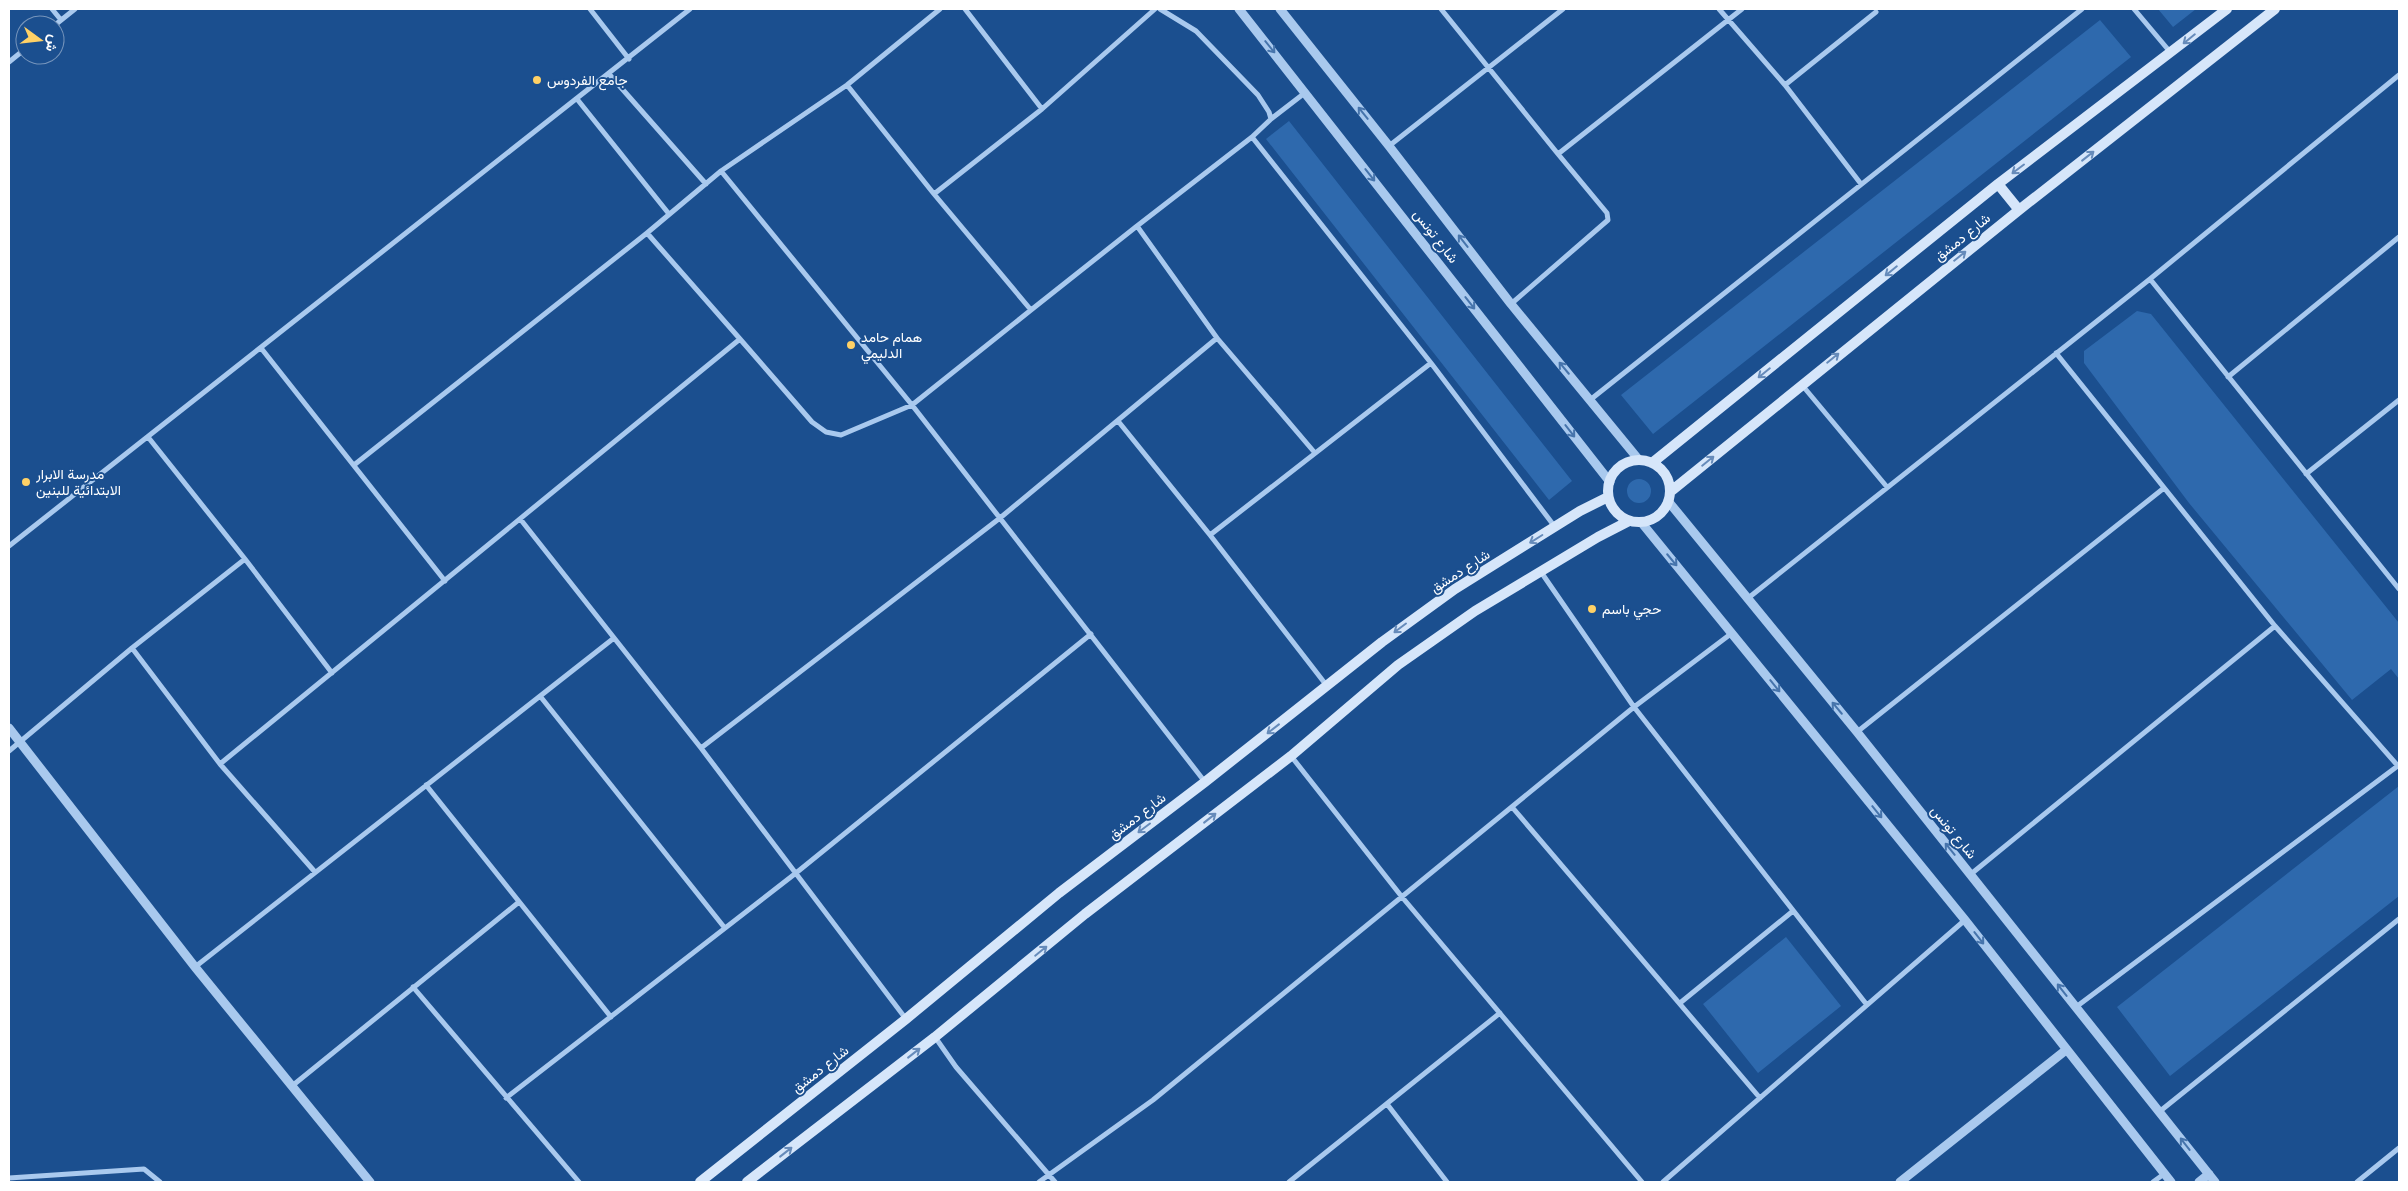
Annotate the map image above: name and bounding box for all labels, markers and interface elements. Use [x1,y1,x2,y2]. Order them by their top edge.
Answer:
north arrow [15,15,65,65]
text: ش [42,33,62,54]
one-way arrow [2183,34,2196,45]
one-way arrow [1264,40,1275,53]
place label: جامع الفردوس [547,72,628,91]
marker: جامع الفردوس [531,74,543,86]
one-way arrow [1358,107,1369,120]
one-way arrow [2081,151,2095,161]
one-way arrow [2012,164,2025,175]
one-way arrow [1364,168,1375,181]
street label: شارع تونس [1408,206,1462,268]
street label: شارع دمشق [1931,210,1995,267]
one-way arrow [1457,235,1468,248]
one-way arrow [1954,251,1967,262]
one-way arrow [1885,265,1898,276]
one-way arrow [1465,296,1475,310]
place label: همام حامد الدليمي [861,329,923,365]
marker: همام حامد الدليمي [845,339,857,351]
one-way arrow [1827,352,1840,363]
one-way arrow [1559,362,1570,375]
one-way arrow [1758,367,1771,378]
one-way arrow [1565,424,1575,438]
one-way arrow [1701,455,1714,466]
place label: مدرسة الابرار الابتدائية للبنين [35,466,121,499]
marker: مدرسة الابرار الابتدائية للبنين [20,476,32,488]
one-way arrow [1530,535,1544,545]
street label: شارع دمشق [1427,546,1494,599]
one-way arrow [1666,553,1677,566]
place label: حجي باسم [1602,601,1661,621]
marker: حجي باسم [1586,603,1598,615]
one-way arrow [1394,622,1407,633]
one-way arrow [1769,679,1780,692]
one-way arrow [1832,702,1843,715]
one-way arrow [1267,723,1280,734]
street label: شارع دمشق [1105,789,1171,845]
street label: شارع تونس [1925,802,1980,864]
one-way arrow [1872,805,1883,818]
one-way arrow [1203,813,1217,823]
one-way arrow [1137,823,1151,833]
one-way arrow [1945,842,1956,855]
one-way arrow [1973,932,1984,945]
one-way arrow [1034,945,1047,956]
one-way arrow [2056,983,2067,996]
street label: شارع دمشق [789,1042,853,1098]
one-way arrow [908,1048,921,1059]
one-way arrow [2179,1138,2190,1151]
one-way arrow [779,1147,792,1158]

